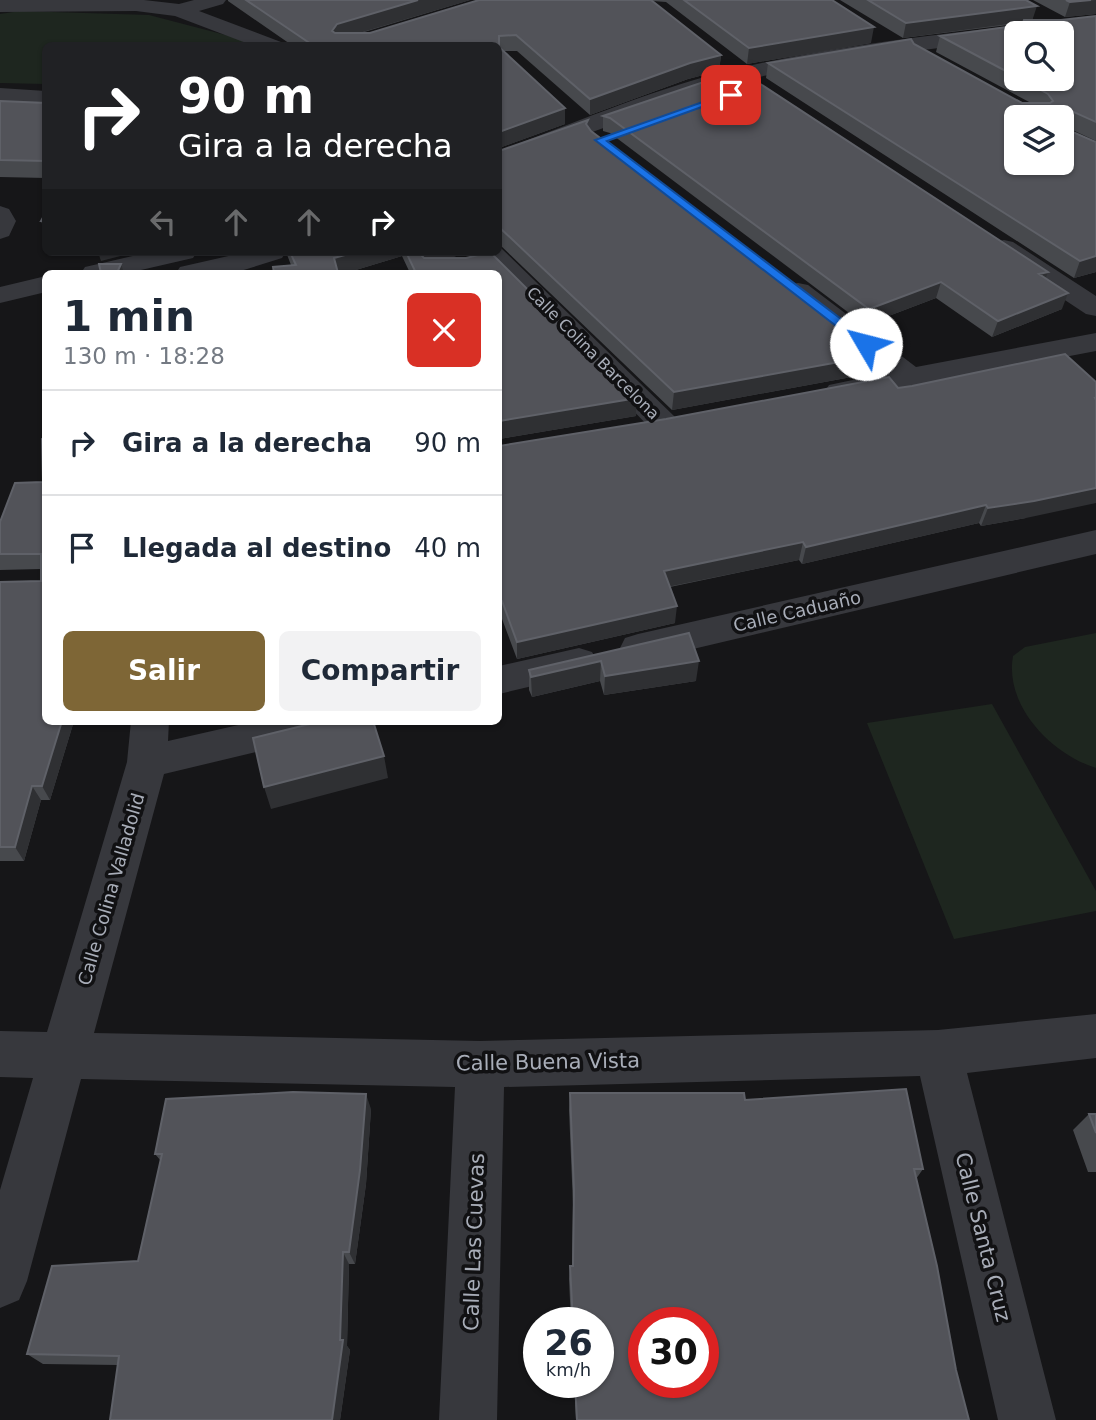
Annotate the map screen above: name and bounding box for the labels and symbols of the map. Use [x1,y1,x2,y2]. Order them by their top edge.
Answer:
pin [701,65,761,125]
street label: Calle Colina Barcelona [523,283,663,423]
position arrow [829,307,903,381]
street label: Calle Caduaño [731,586,863,636]
street label: Calle Colina Valladolid [73,790,149,988]
street label: Calle Buena Vista [456,1048,640,1076]
street label: Calle Santa Cruz [950,1150,1016,1324]
street label: Calle Las Cuevas [459,1153,489,1331]
speed limit sign: 30 [628,1307,719,1398]

